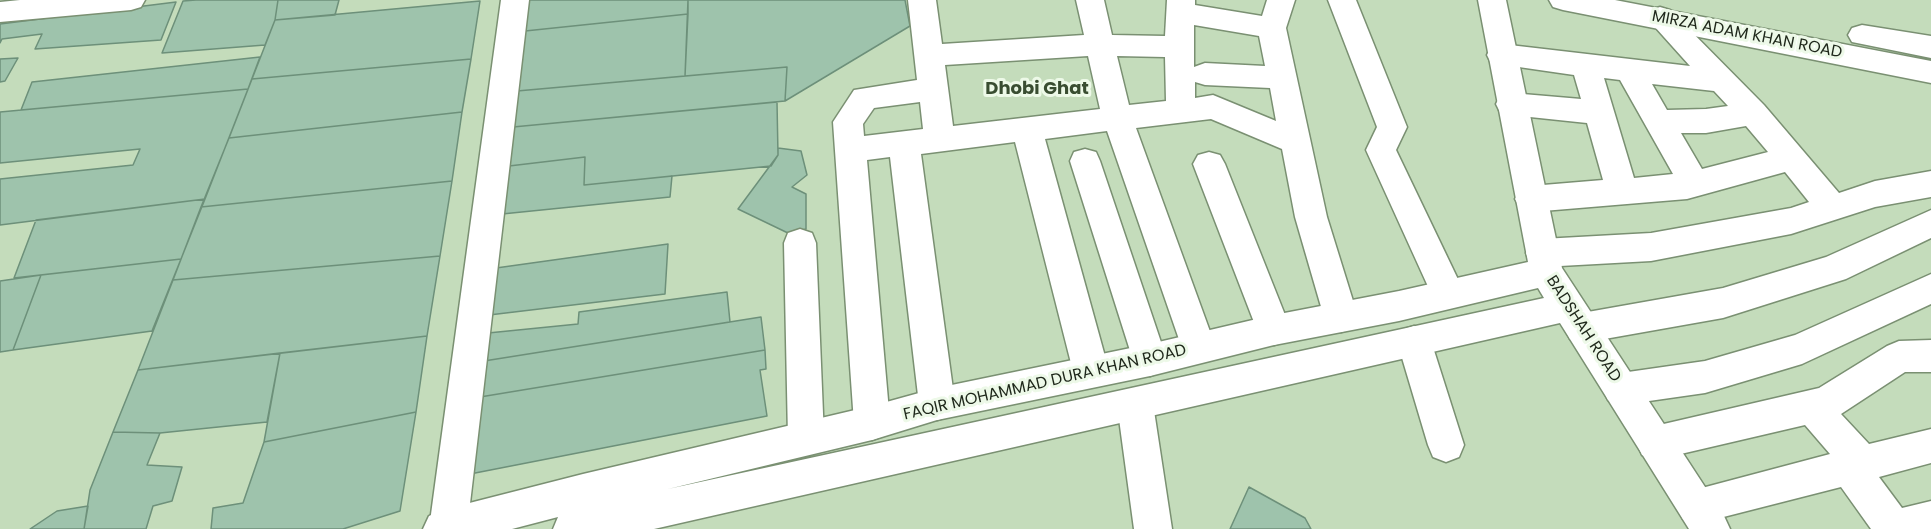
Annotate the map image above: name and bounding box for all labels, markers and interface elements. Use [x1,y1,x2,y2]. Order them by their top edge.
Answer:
street label: MIRZA ADAM KHAN ROAD [1650,7,1844,63]
district label: Dhobi Ghat [985,78,1089,100]
street label: BADSHAH ROAD [1541,272,1625,386]
street label: FAQIR MOHAMMAD DURA KHAN ROAD [902,341,1188,425]

